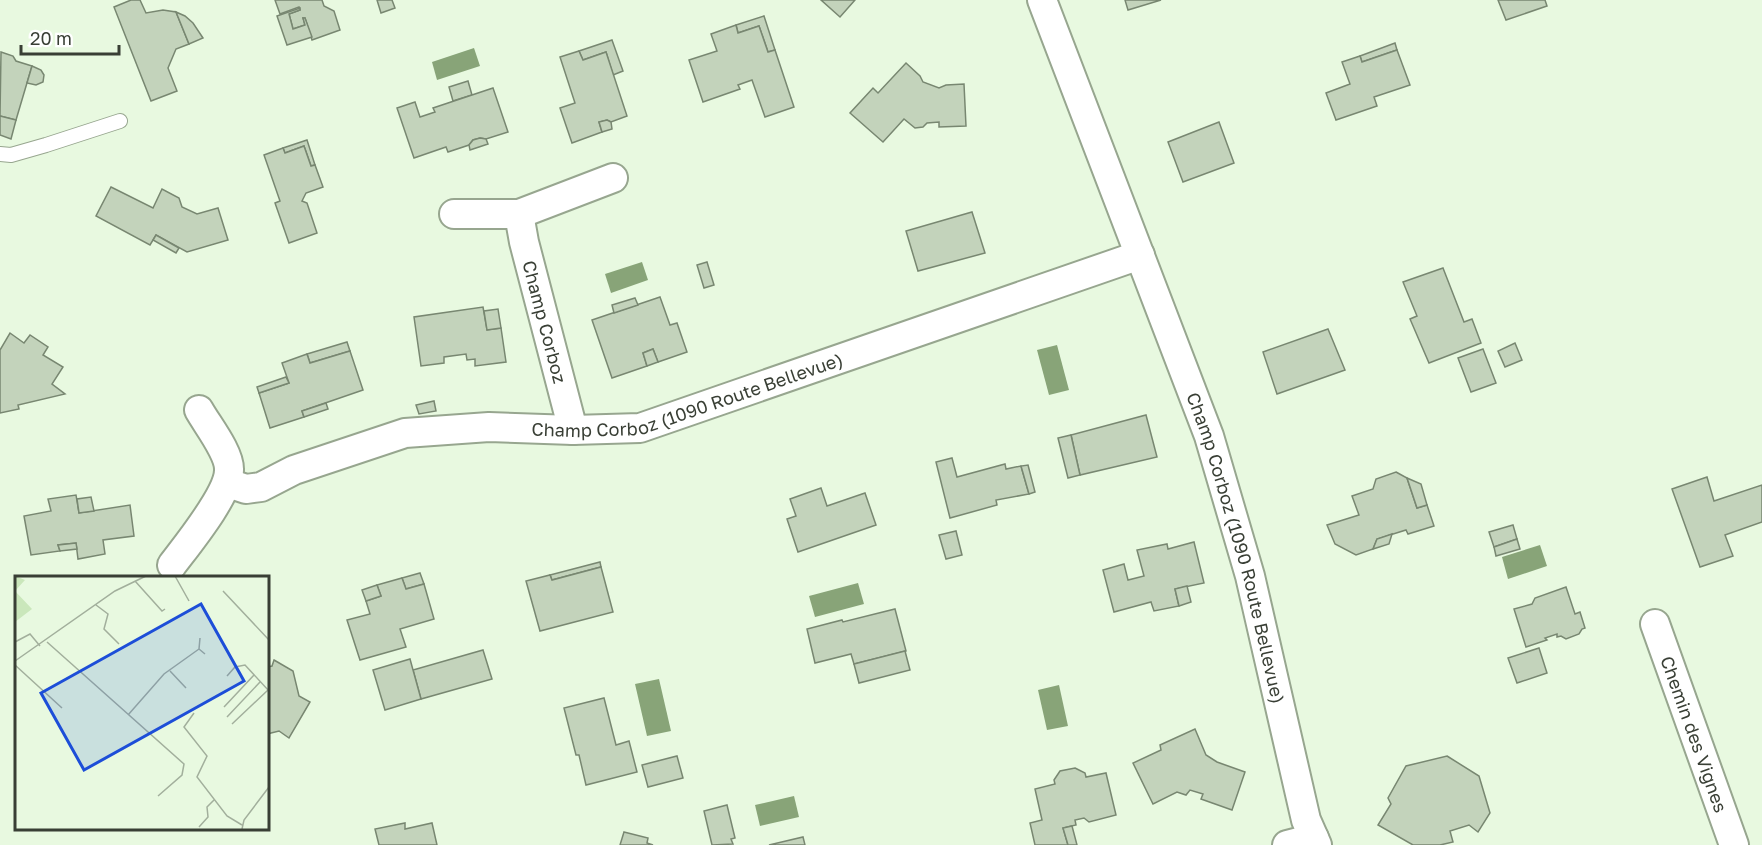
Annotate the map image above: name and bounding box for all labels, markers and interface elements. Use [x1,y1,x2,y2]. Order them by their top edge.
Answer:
scale bar [21,18,118,56]
text: 20 m [30,27,72,49]
street label: Champ Corboz [518,258,571,386]
street label: Champ Corboz (1090 Route Bellevue) [531,348,845,441]
street label: Champ Corboz (1090 Route Bellevue) [1182,389,1290,705]
inset map [15,576,268,830]
street label: Chemin des Vignes [1656,653,1732,815]

